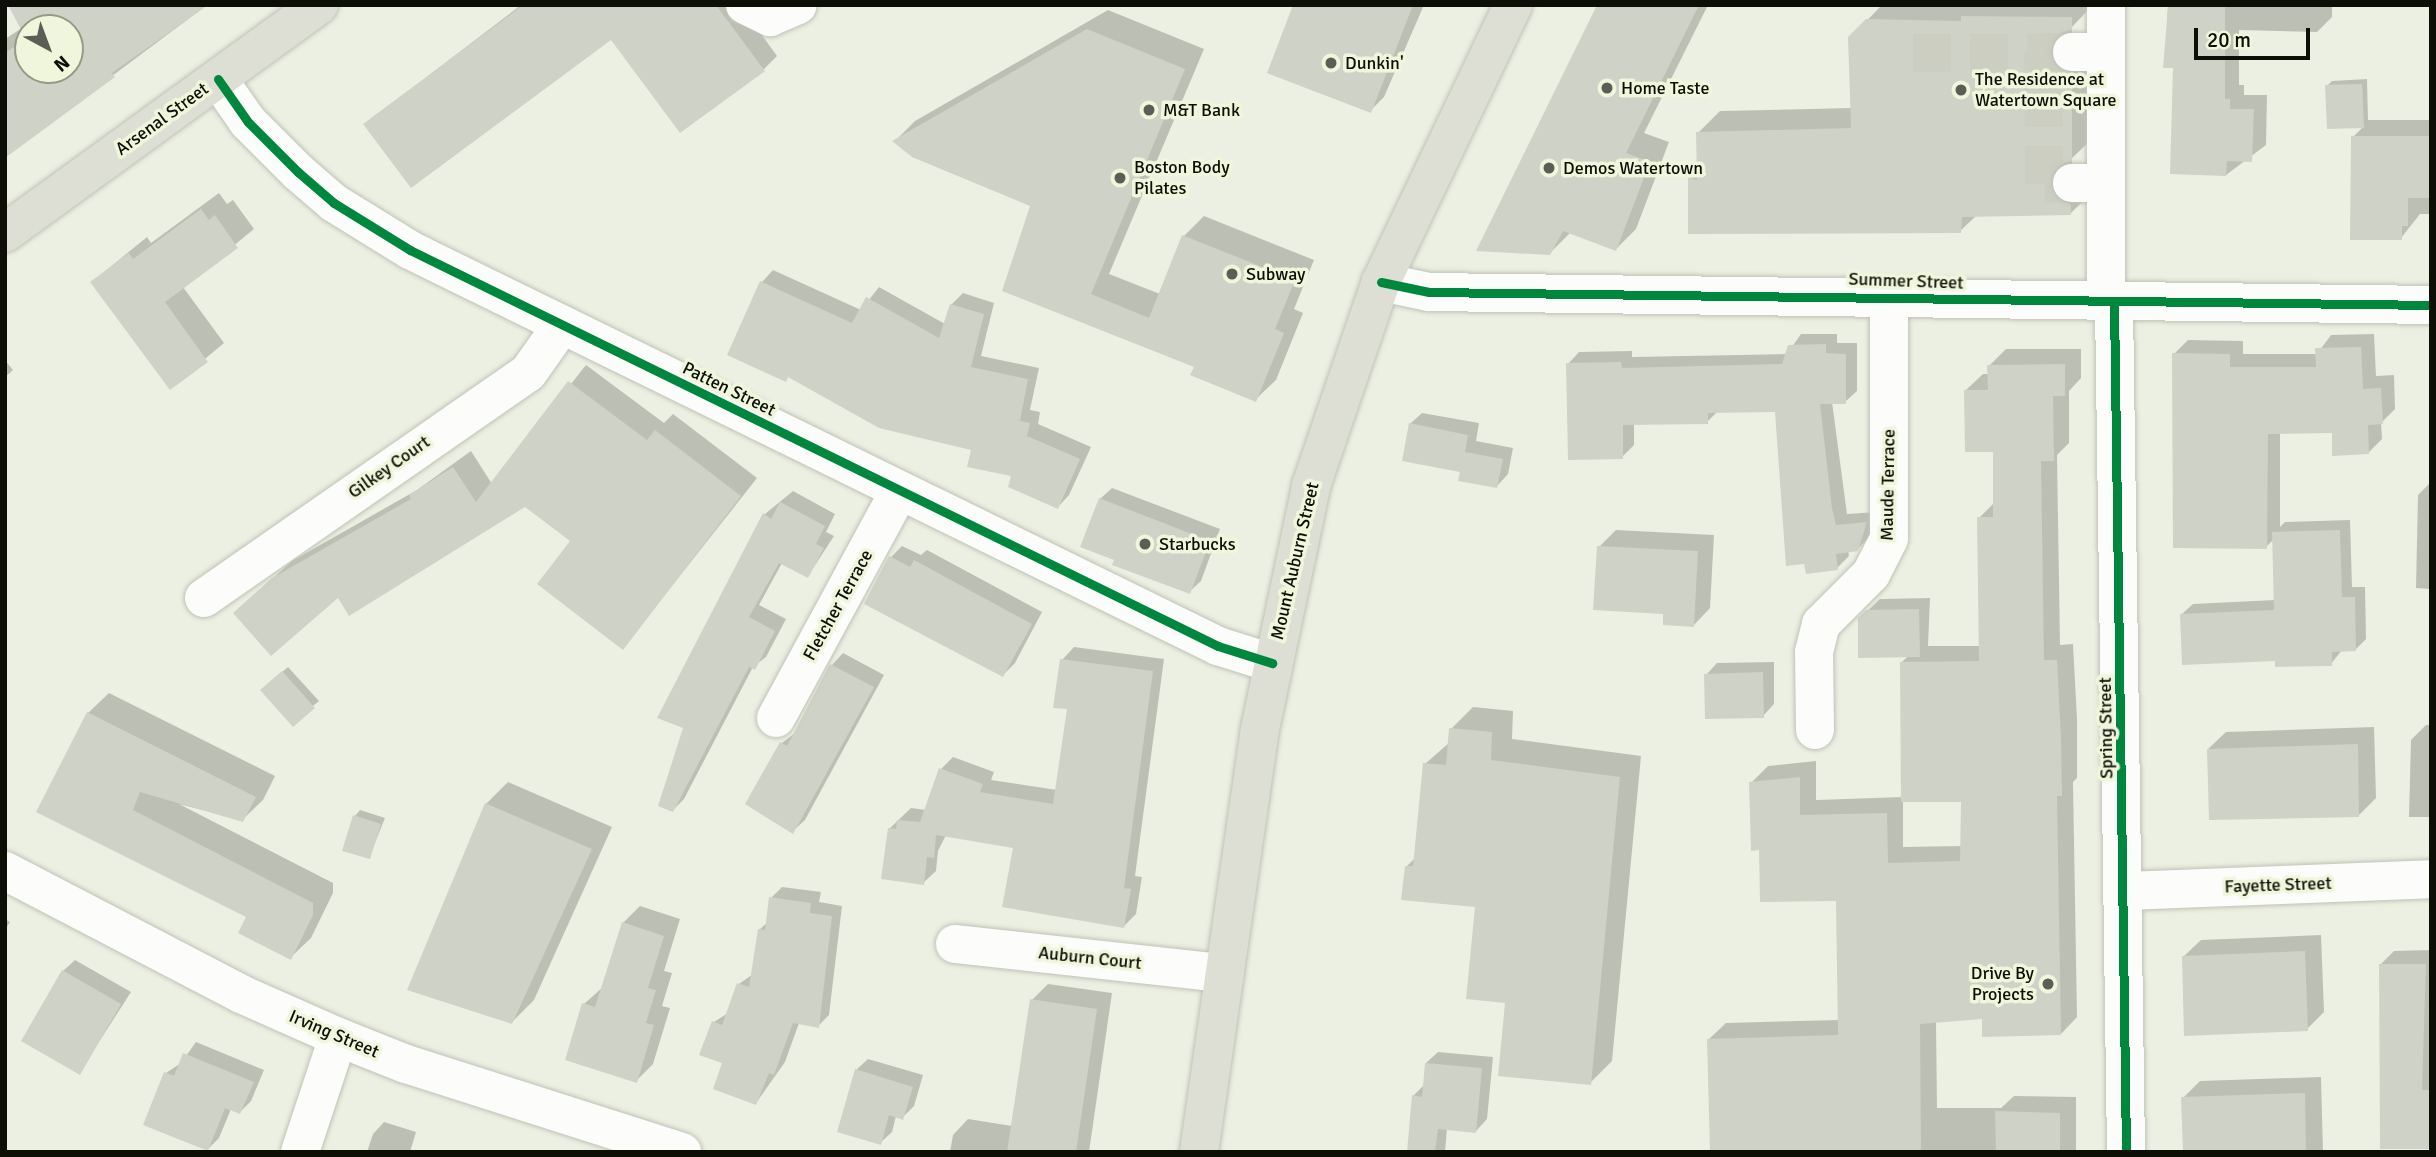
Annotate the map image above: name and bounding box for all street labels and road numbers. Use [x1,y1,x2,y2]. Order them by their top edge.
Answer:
street label: Arsenal Street [111,78,213,160]
street label: Summer Street [1848,268,1964,294]
street label: Patten Street [679,357,779,421]
street label: Maude Terrace [1876,429,1900,541]
street label: Gilkey Court [344,431,434,503]
street label: Mount Auburn Street [1266,480,1324,642]
street label: Fletcher Terrace [799,546,877,664]
street label: Spring Street [2094,677,2118,779]
street label: Fayette Street [2224,872,2332,898]
street label: Auburn Court [1037,942,1143,974]
street label: Irving Street [286,1005,382,1063]

